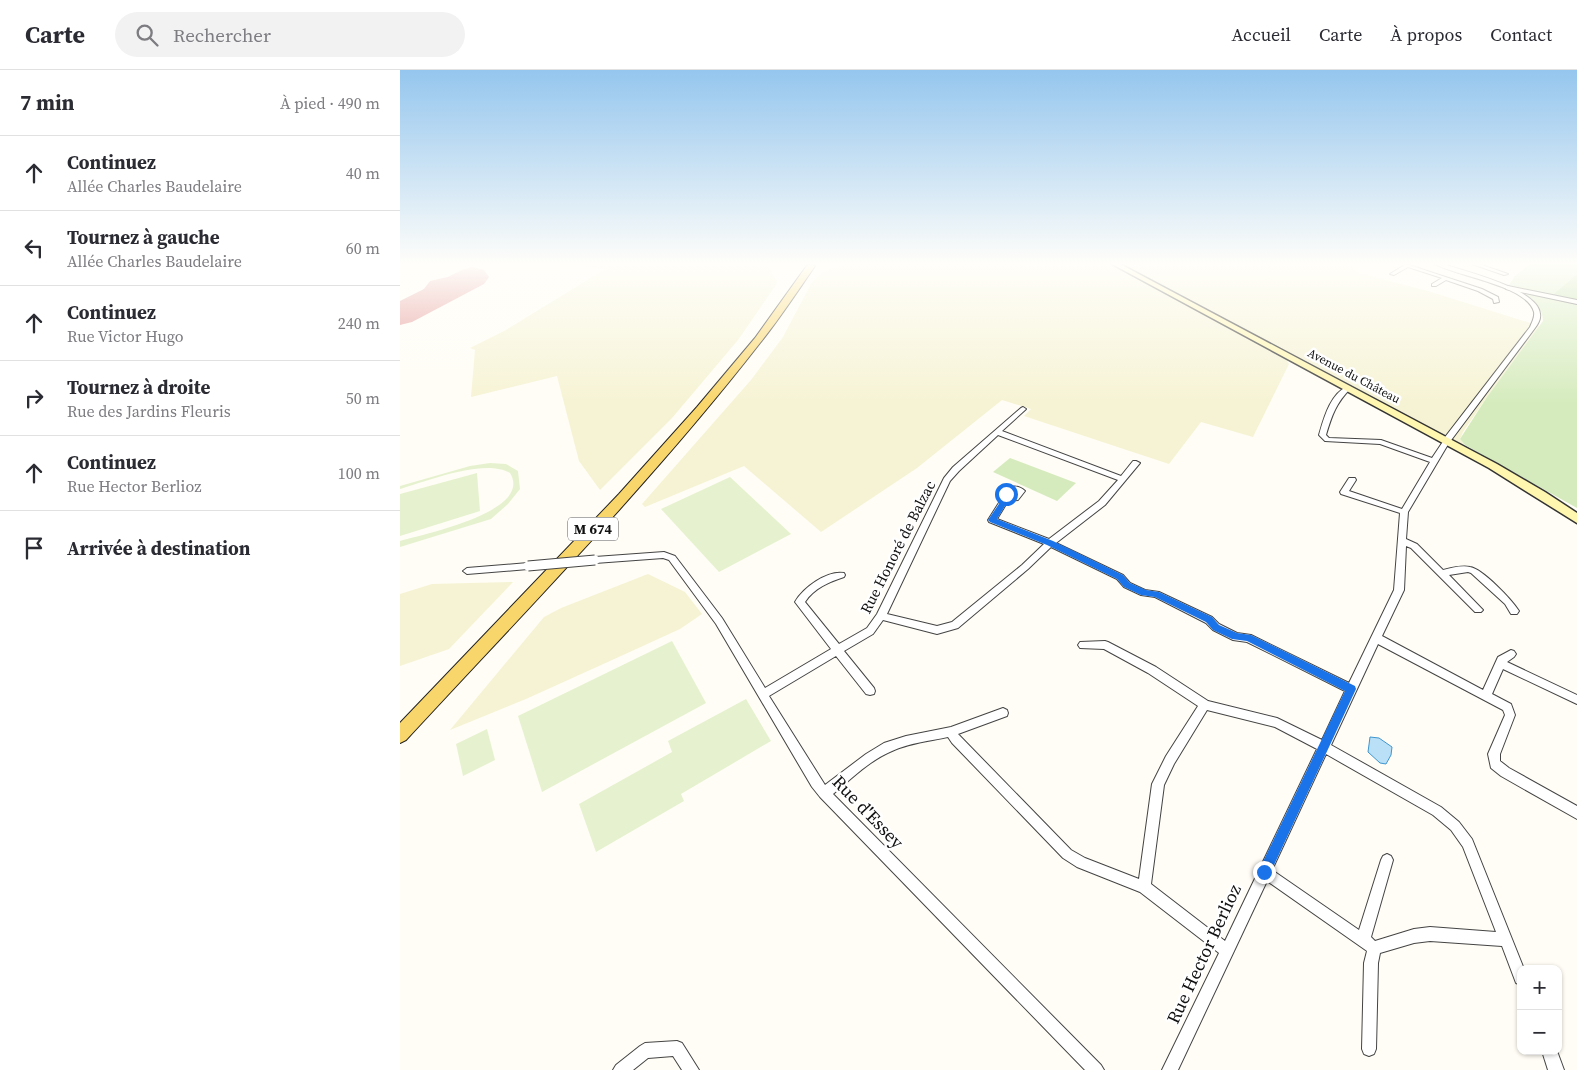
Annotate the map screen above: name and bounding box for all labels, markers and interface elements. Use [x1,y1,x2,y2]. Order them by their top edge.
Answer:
search box [115,12,465,57]
text: Carte [25,18,85,51]
icon: search [133,21,161,49]
text: Rechercher [173,22,271,48]
text: Accueil [1232,22,1291,47]
text: Carte [1319,22,1362,47]
text: À propos [1390,22,1462,47]
text: Contact [1490,22,1552,47]
text: 7 min [20,88,75,117]
text: À pied · 490 m [280,92,380,114]
text: Continuez [67,149,156,175]
icon: ahead [20,159,48,187]
text: 40 m [346,162,380,184]
text: Allée Charles Baudelaire [67,175,242,197]
text: Tournez à gauche [67,224,220,250]
icon: left [20,234,48,262]
text: 60 m [346,237,380,259]
text: Allée Charles Baudelaire [67,250,242,272]
text: Continuez [67,299,156,325]
icon: ahead [20,309,48,337]
text: 240 m [338,312,380,334]
text: Rue Victor Hugo [67,325,184,347]
street label: Avenue du Château [1305,345,1403,407]
text: Tournez à droite [67,374,210,400]
icon: right [20,384,48,412]
text: 50 m [346,387,380,409]
text: Rue des Jardins Fleuris [67,400,231,422]
text: Continuez [67,449,156,475]
icon: ahead [20,459,48,487]
text: 100 m [338,462,380,484]
text: Rue Hector Berlioz [67,475,201,497]
street label: Rue Honoré de Balzac [855,477,940,617]
route start [995,483,1018,506]
road number: M 674 [568,518,618,540]
icon: arrive [20,534,48,562]
text: Arrivée à destination [67,535,250,561]
street label: Rue d'Essey [827,770,910,854]
route end [1253,861,1276,884]
street label: Rue Hector Berlioz [1160,880,1247,1028]
map controls [1517,965,1562,1055]
button: + [1517,965,1562,1010]
button: − [1517,1010,1562,1055]

